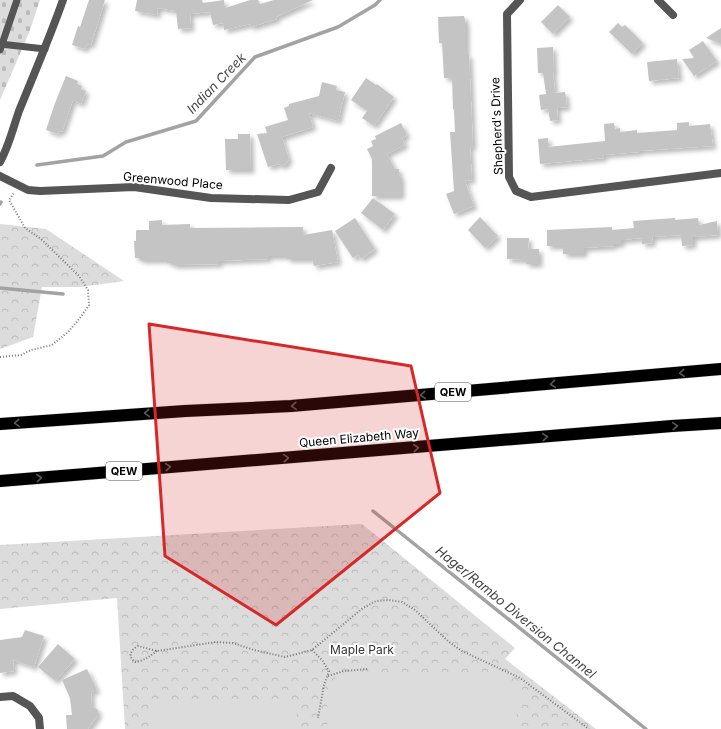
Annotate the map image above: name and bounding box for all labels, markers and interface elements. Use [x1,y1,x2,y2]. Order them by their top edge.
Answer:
water label: Indian Creek [183,49,249,117]
street label: Shepherd's Drive [487,77,506,175]
street label: Greenwood Place [122,169,224,192]
one-way arrow [679,368,685,377]
one-way arrow [550,379,556,388]
road number: QEW [435,383,471,401]
one-way arrow [420,390,426,399]
one-way arrow [291,401,297,410]
one-way arrow [144,409,150,418]
one-way arrow [14,418,20,427]
one-way arrow [672,421,678,430]
street label: Queen Elizabeth Way [298,425,420,450]
one-way arrow [542,432,548,441]
one-way arrow [413,443,419,452]
one-way arrow [283,454,289,463]
road number: QEW [106,462,142,480]
one-way arrow [165,463,171,472]
one-way arrow [36,474,42,483]
water label: Hager/Rambo Diversion Channel [433,542,600,682]
park label: Maple Park [330,642,394,657]

